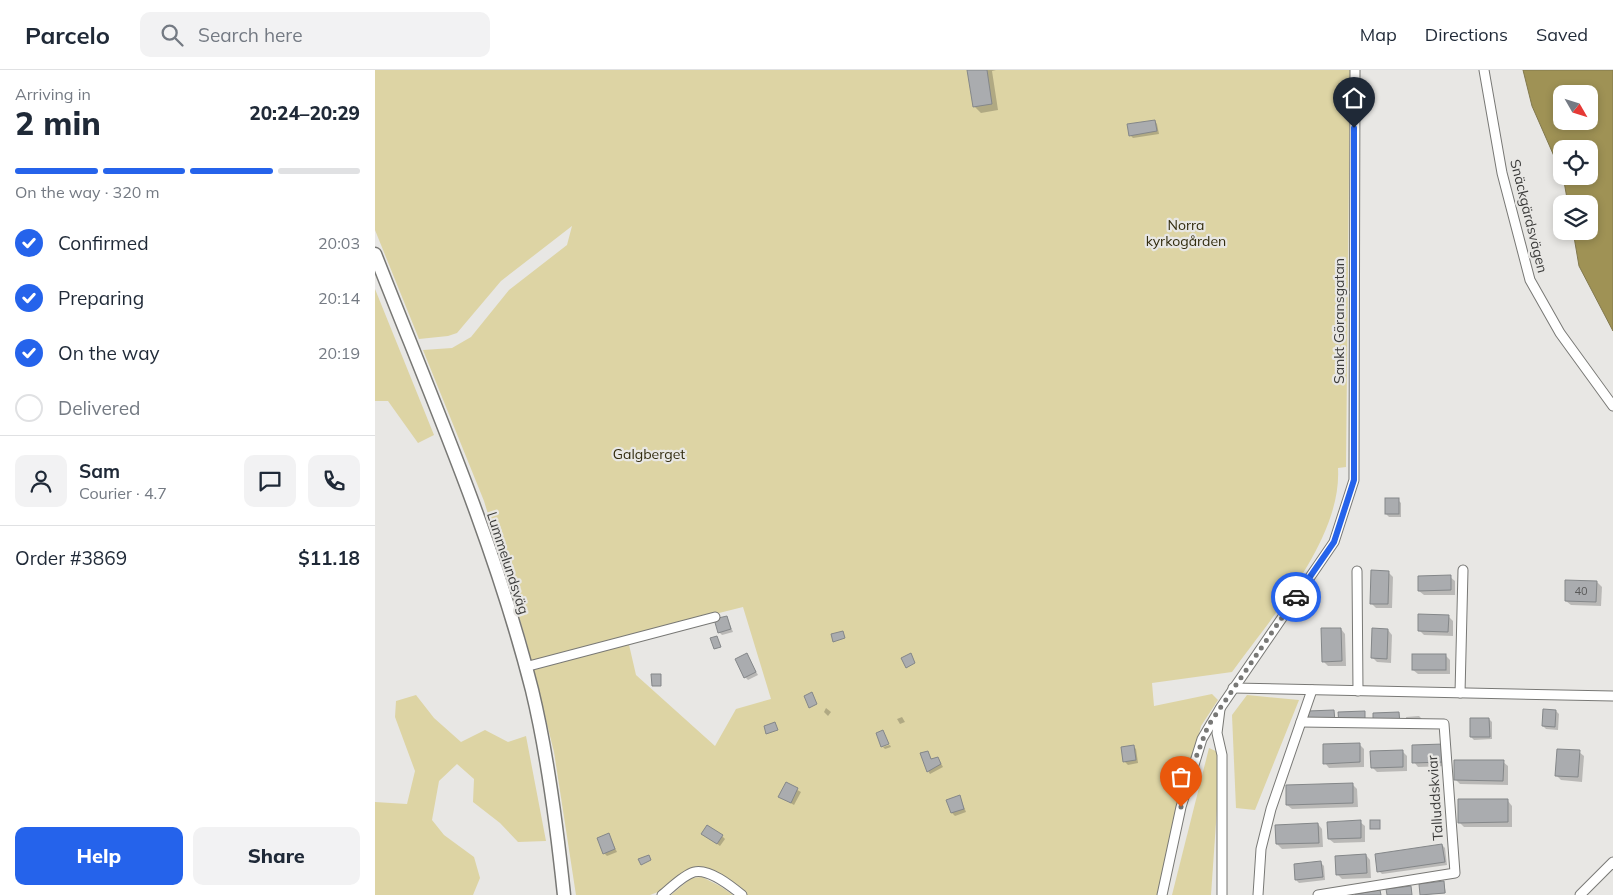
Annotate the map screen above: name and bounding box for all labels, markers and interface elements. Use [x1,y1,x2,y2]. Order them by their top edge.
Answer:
search box [140,12,490,57]
text: Parcelo [25,20,110,50]
icon: search [158,21,186,49]
text: Search here [198,23,302,47]
text: Map [1360,23,1397,46]
text: Directions [1425,23,1508,46]
text: Saved [1536,23,1588,46]
pin [1333,77,1375,128]
text: Arriving in [15,84,91,104]
icon: home [1340,84,1368,112]
north arrow [1553,85,1597,130]
map controls [1553,85,1598,240]
text: 20:24–20:29 [249,101,360,125]
text: 2 min [15,103,101,143]
button: locate [1553,140,1598,185]
street label: Snäckgärdsvägen [1506,157,1552,275]
text: On the way · 320 m [15,182,160,202]
button: layers [1553,195,1598,240]
park label: Norra kyrkogården [1146,216,1226,250]
icon: check [15,229,43,257]
text: Confirmed [58,231,149,255]
text: 20:03 [318,233,360,253]
street label: Sankt Göransgatan [1330,258,1348,384]
icon: check [15,284,43,312]
text: Preparing [58,286,144,310]
text: 20:14 [318,288,360,308]
icon: check [15,339,43,367]
text: On the way [58,341,160,365]
text: 20:19 [318,343,360,363]
text: Delivered [58,396,140,420]
park label: Galgberget [613,445,685,463]
button: person [15,455,67,507]
button: chat [244,455,296,507]
button: phone [308,455,360,507]
text: Sam [79,459,120,483]
text: Courier · 4.7 [79,483,167,503]
street label: Lummelundsväg [483,509,533,617]
text: Order #3869 [15,546,127,570]
text: $11.18 [298,546,360,570]
courier [1271,572,1321,622]
icon: car [1282,583,1310,611]
house number: 40 [1574,584,1588,598]
street label: Talluddskviar [1423,754,1447,841]
pin [1160,756,1202,807]
icon: bag [1167,763,1195,791]
button: Help [15,827,183,885]
button: Share [193,827,360,885]

